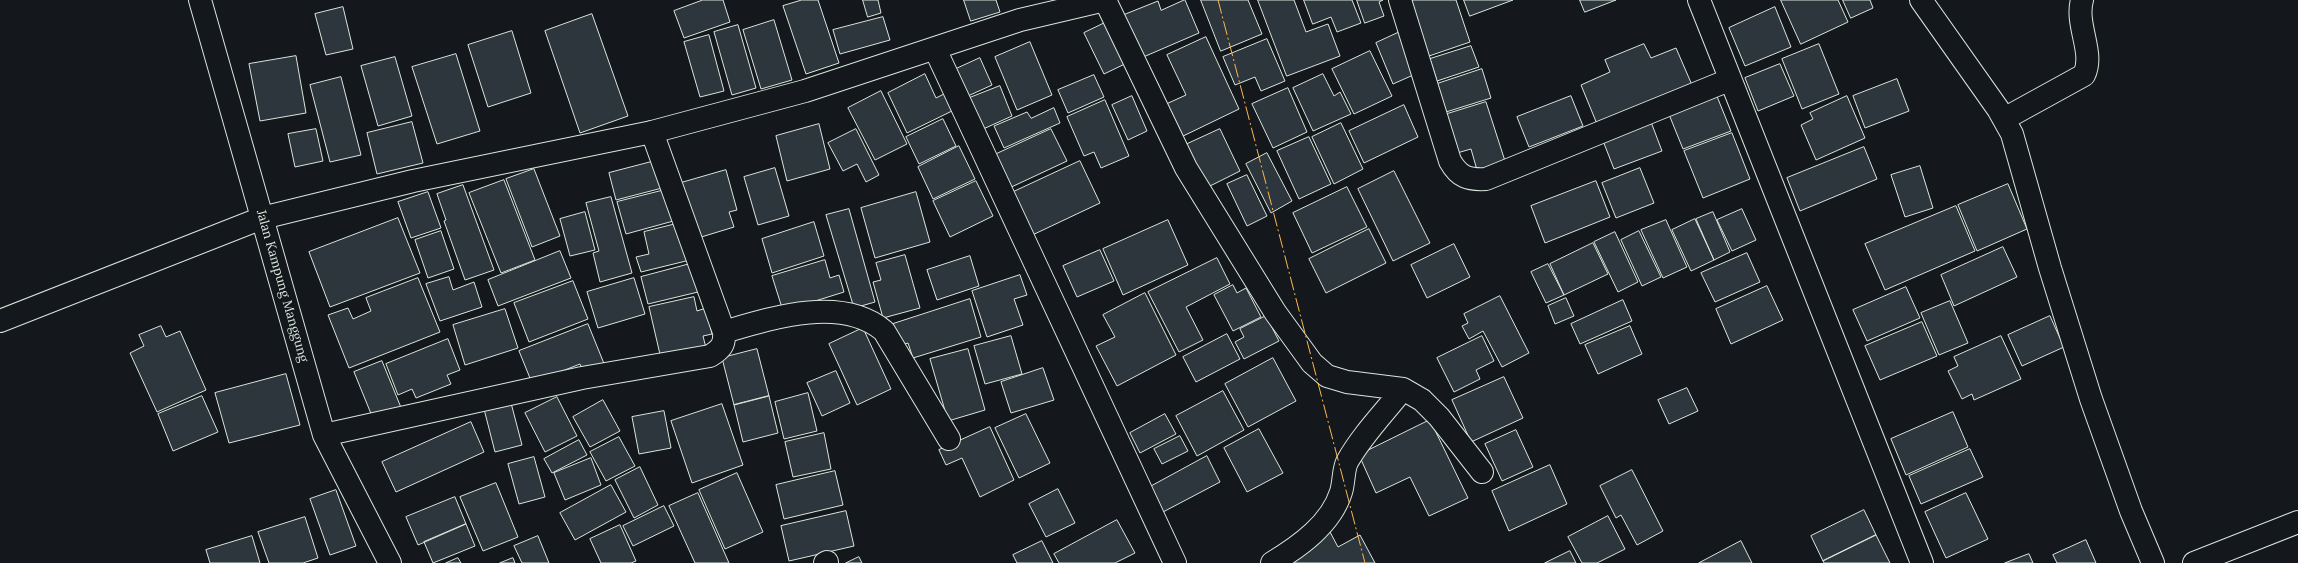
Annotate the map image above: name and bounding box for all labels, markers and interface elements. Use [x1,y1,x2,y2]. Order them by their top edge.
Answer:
street label: Jalan Kampung Manggung [253,208,311,364]

